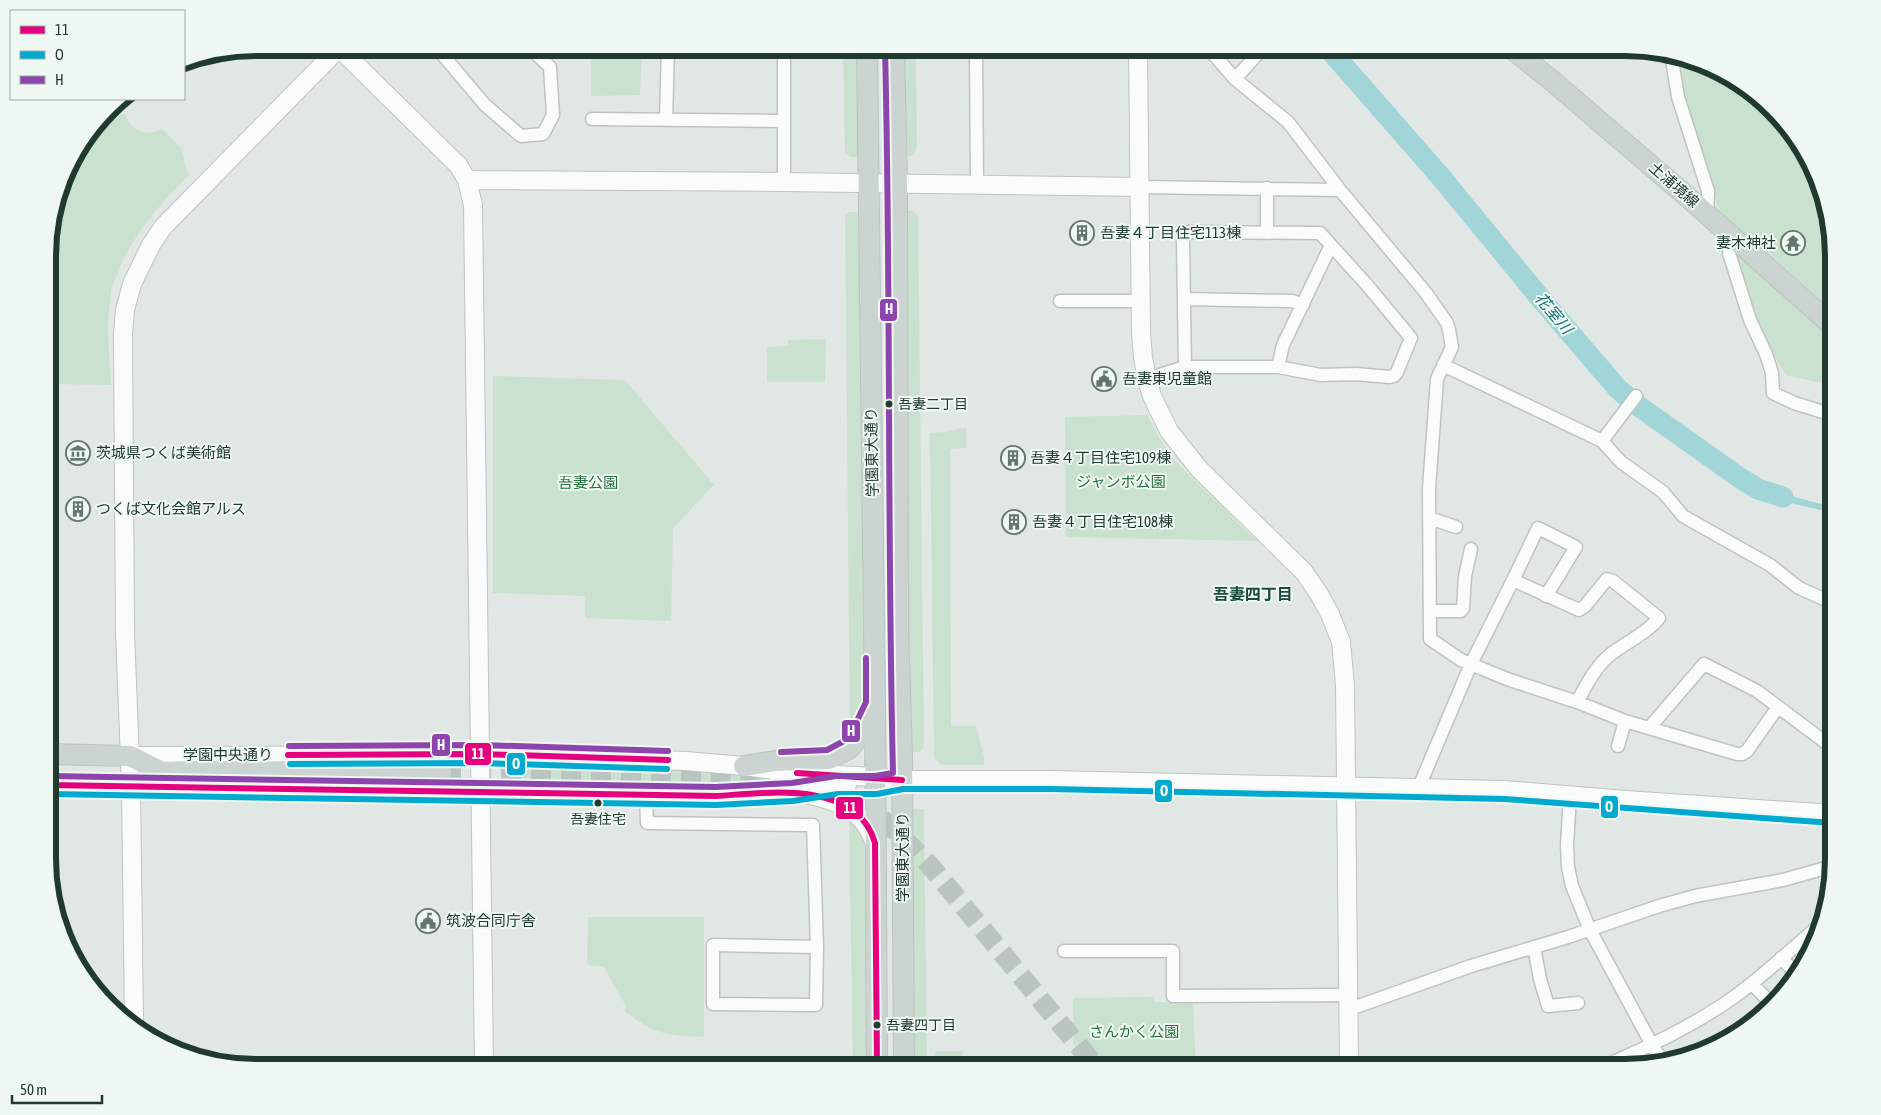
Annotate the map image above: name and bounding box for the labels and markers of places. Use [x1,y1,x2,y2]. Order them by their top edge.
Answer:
building icon: 吾妻４丁目住宅113棟 [1069,220,1095,246]
place label: 吾妻４丁目住宅113棟 [1100,224,1241,241]
temple icon: 妻木神社 [1780,230,1806,256]
place label: 妻木神社 [1716,234,1776,251]
public building icon: 吾妻東児童館 [1091,366,1117,392]
place label: 吾妻東児童館 [1122,370,1212,387]
place label: 吾妻二丁目 [898,396,968,412]
marker: 吾妻二丁目 [884,399,894,409]
museum icon: 茨城県つくば美術館 [65,440,91,466]
place label: 茨城県つくば美術館 [96,444,231,461]
building icon: 吾妻４丁目住宅109棟 [1000,445,1026,471]
place label: 吾妻４丁目住宅109棟 [1030,449,1171,466]
building icon: つくば文化会館アルス [65,496,91,522]
place label: つくば文化会館アルス [96,500,246,517]
building icon: 吾妻４丁目住宅108棟 [1001,509,1027,535]
place label: 吾妻４丁目住宅108棟 [1032,513,1173,530]
marker: 吾妻住宅 [593,798,603,808]
place label: 吾妻住宅 [570,811,626,827]
public building icon: 筑波合同庁舎 [415,908,441,934]
place label: 筑波合同庁舎 [446,912,536,929]
place label: 吾妻四丁目 [886,1017,956,1033]
marker: 吾妻四丁目 [872,1020,882,1030]

